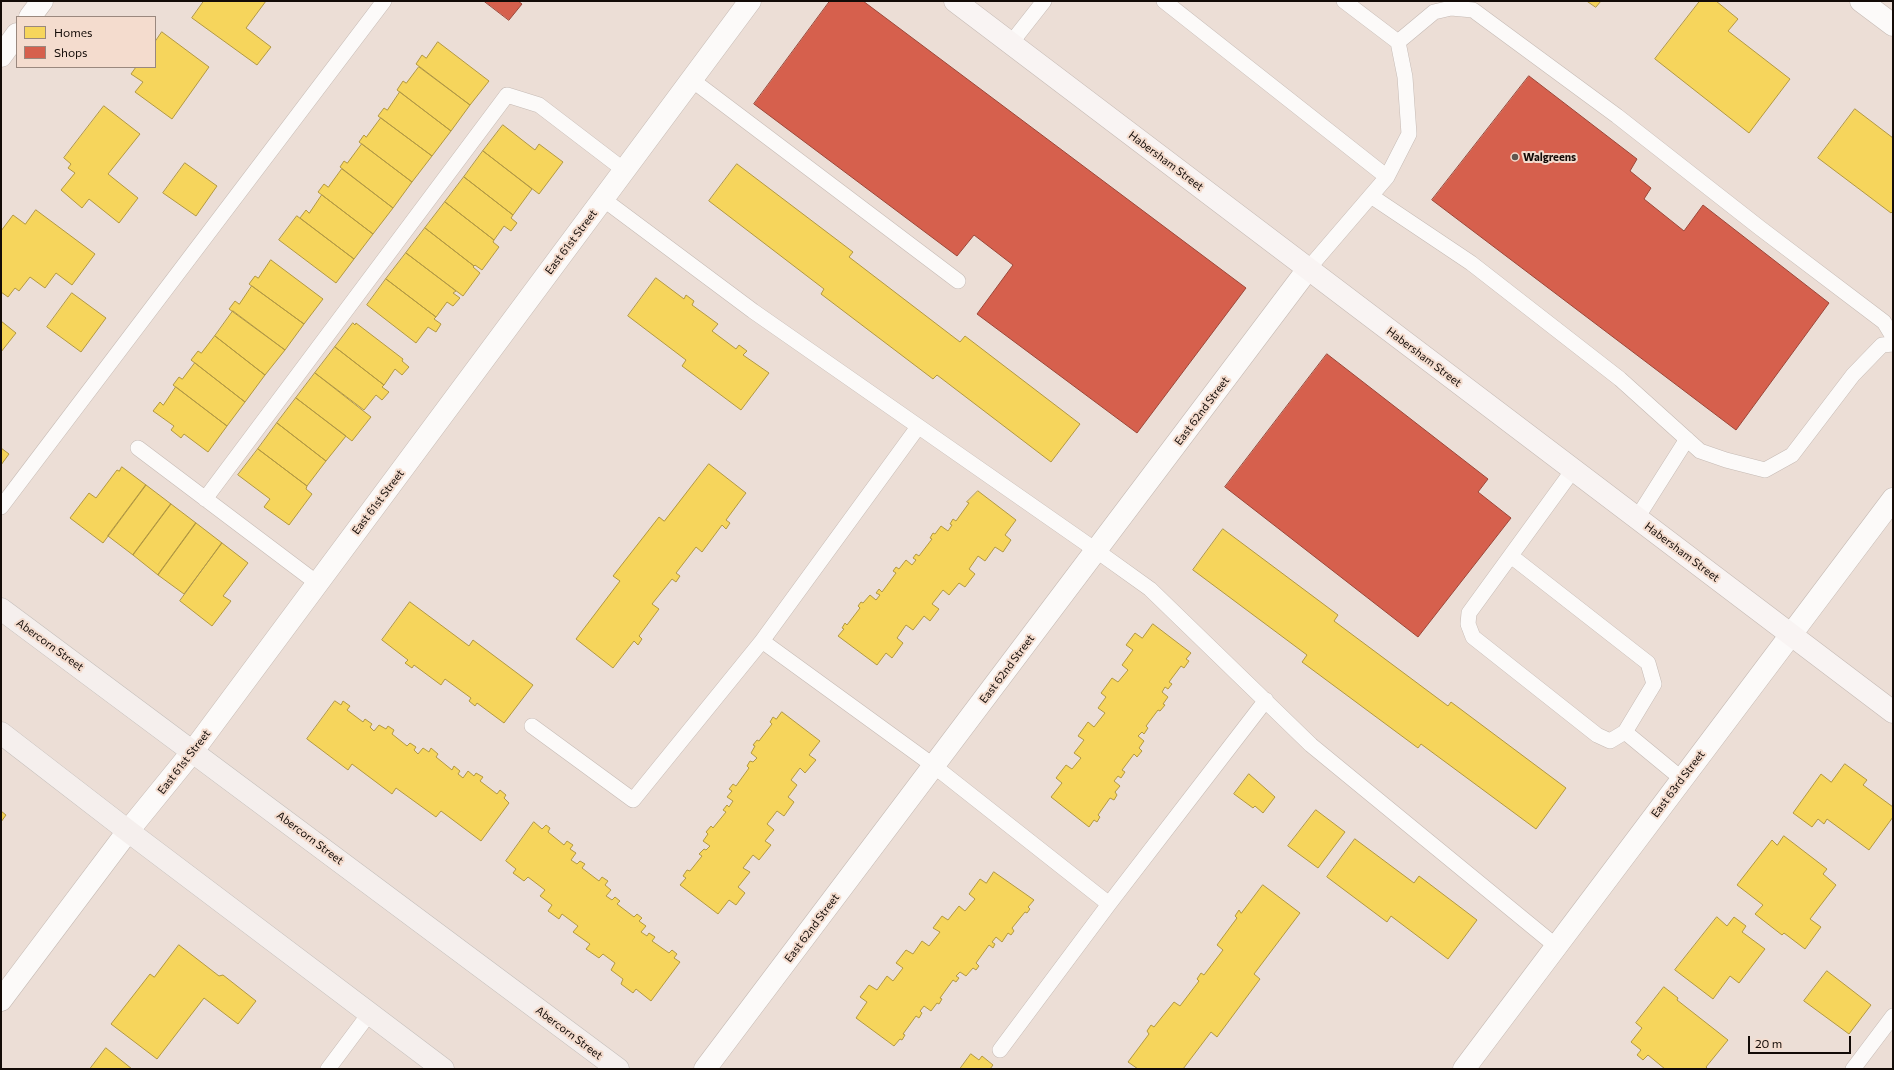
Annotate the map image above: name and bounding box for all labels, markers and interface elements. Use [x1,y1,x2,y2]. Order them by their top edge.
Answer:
legend [16,16,156,68]
text: Homes [54,25,92,39]
text: Shops [54,45,88,59]
street label: Habersham Street [1126,129,1206,193]
place label: Walgreens [1523,150,1576,164]
marker: Walgreens [1510,152,1520,162]
street label: East 61st Street [542,207,600,277]
street label: Habersham Street [1384,325,1464,389]
street label: East 62nd Street [1172,374,1232,448]
street label: East 61st Street [349,467,407,537]
street label: Habersham Street [1642,520,1722,584]
street label: Abercorn Street [14,616,86,674]
street label: East 62nd Street [977,632,1037,706]
street label: East 61st Street [155,727,213,797]
street label: East 63rd Street [1648,748,1708,820]
street label: Abercorn Street [274,809,346,867]
street label: East 62nd Street [782,891,842,965]
street label: Abercorn Street [533,1004,605,1062]
scale bar [1750,1028,1853,1054]
text: 20 m [1755,1036,1782,1050]

